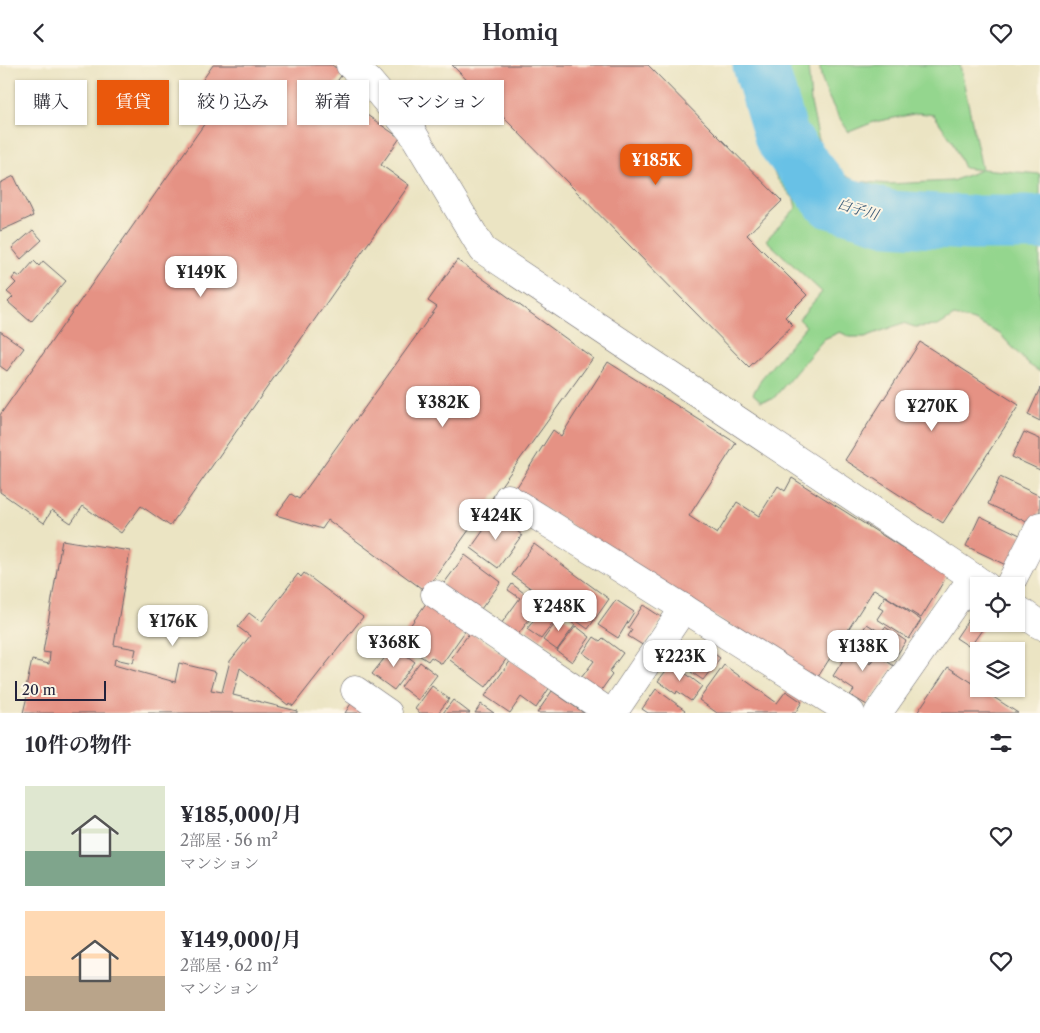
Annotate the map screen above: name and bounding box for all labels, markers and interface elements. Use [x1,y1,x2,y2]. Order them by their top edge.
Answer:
icon: back [25,19,53,47]
text: Homiq [482,19,558,46]
icon: heart [987,19,1015,47]
chip: 購入 [15,80,87,125]
chip: 賃貸 [97,80,169,125]
chip: 絞り込み [179,80,287,125]
chip: 新着 [297,80,369,125]
chip: マンション [379,80,504,125]
pin: ¥185K [621,143,691,186]
text: ¥185K [631,150,681,170]
water label: 白子川 [835,194,883,224]
pin: ¥149K [166,255,236,298]
text: ¥149K [176,262,226,282]
pin: ¥382K [408,385,478,428]
pin: ¥270K [897,389,967,432]
text: ¥382K [417,392,469,412]
text: ¥270K [906,396,958,416]
pin: ¥424K [461,499,531,541]
text: ¥424K [470,505,522,525]
map controls [970,577,1025,697]
button: locate [970,577,1025,632]
pin: ¥248K [524,589,594,632]
text: ¥248K [533,596,585,616]
pin: ¥176K [138,605,208,647]
text: ¥176K [149,611,197,631]
pin: ¥368K [359,625,429,668]
pin: ¥138K [828,629,898,672]
text: ¥368K [368,632,420,652]
text: ¥138K [838,636,888,656]
pin: ¥223K [645,639,715,682]
button: layers [970,642,1025,697]
text: ¥223K [654,646,706,666]
scale bar [15,678,106,701]
text: 20 m [22,681,56,699]
icon: filters [987,729,1015,757]
text: 10件の物件 [25,732,132,757]
text: ¥185,000/月 [180,802,303,827]
icon: home [65,806,125,866]
icon: heart [987,822,1015,850]
text: 2部屋 · 56 m² [180,830,278,850]
text: マンション [180,853,259,873]
text: ¥149,000/月 [180,927,302,952]
icon: home [65,931,125,991]
icon: heart [987,947,1015,975]
text: 2部屋 · 62 m² [180,955,279,975]
text: マンション [180,978,259,998]

